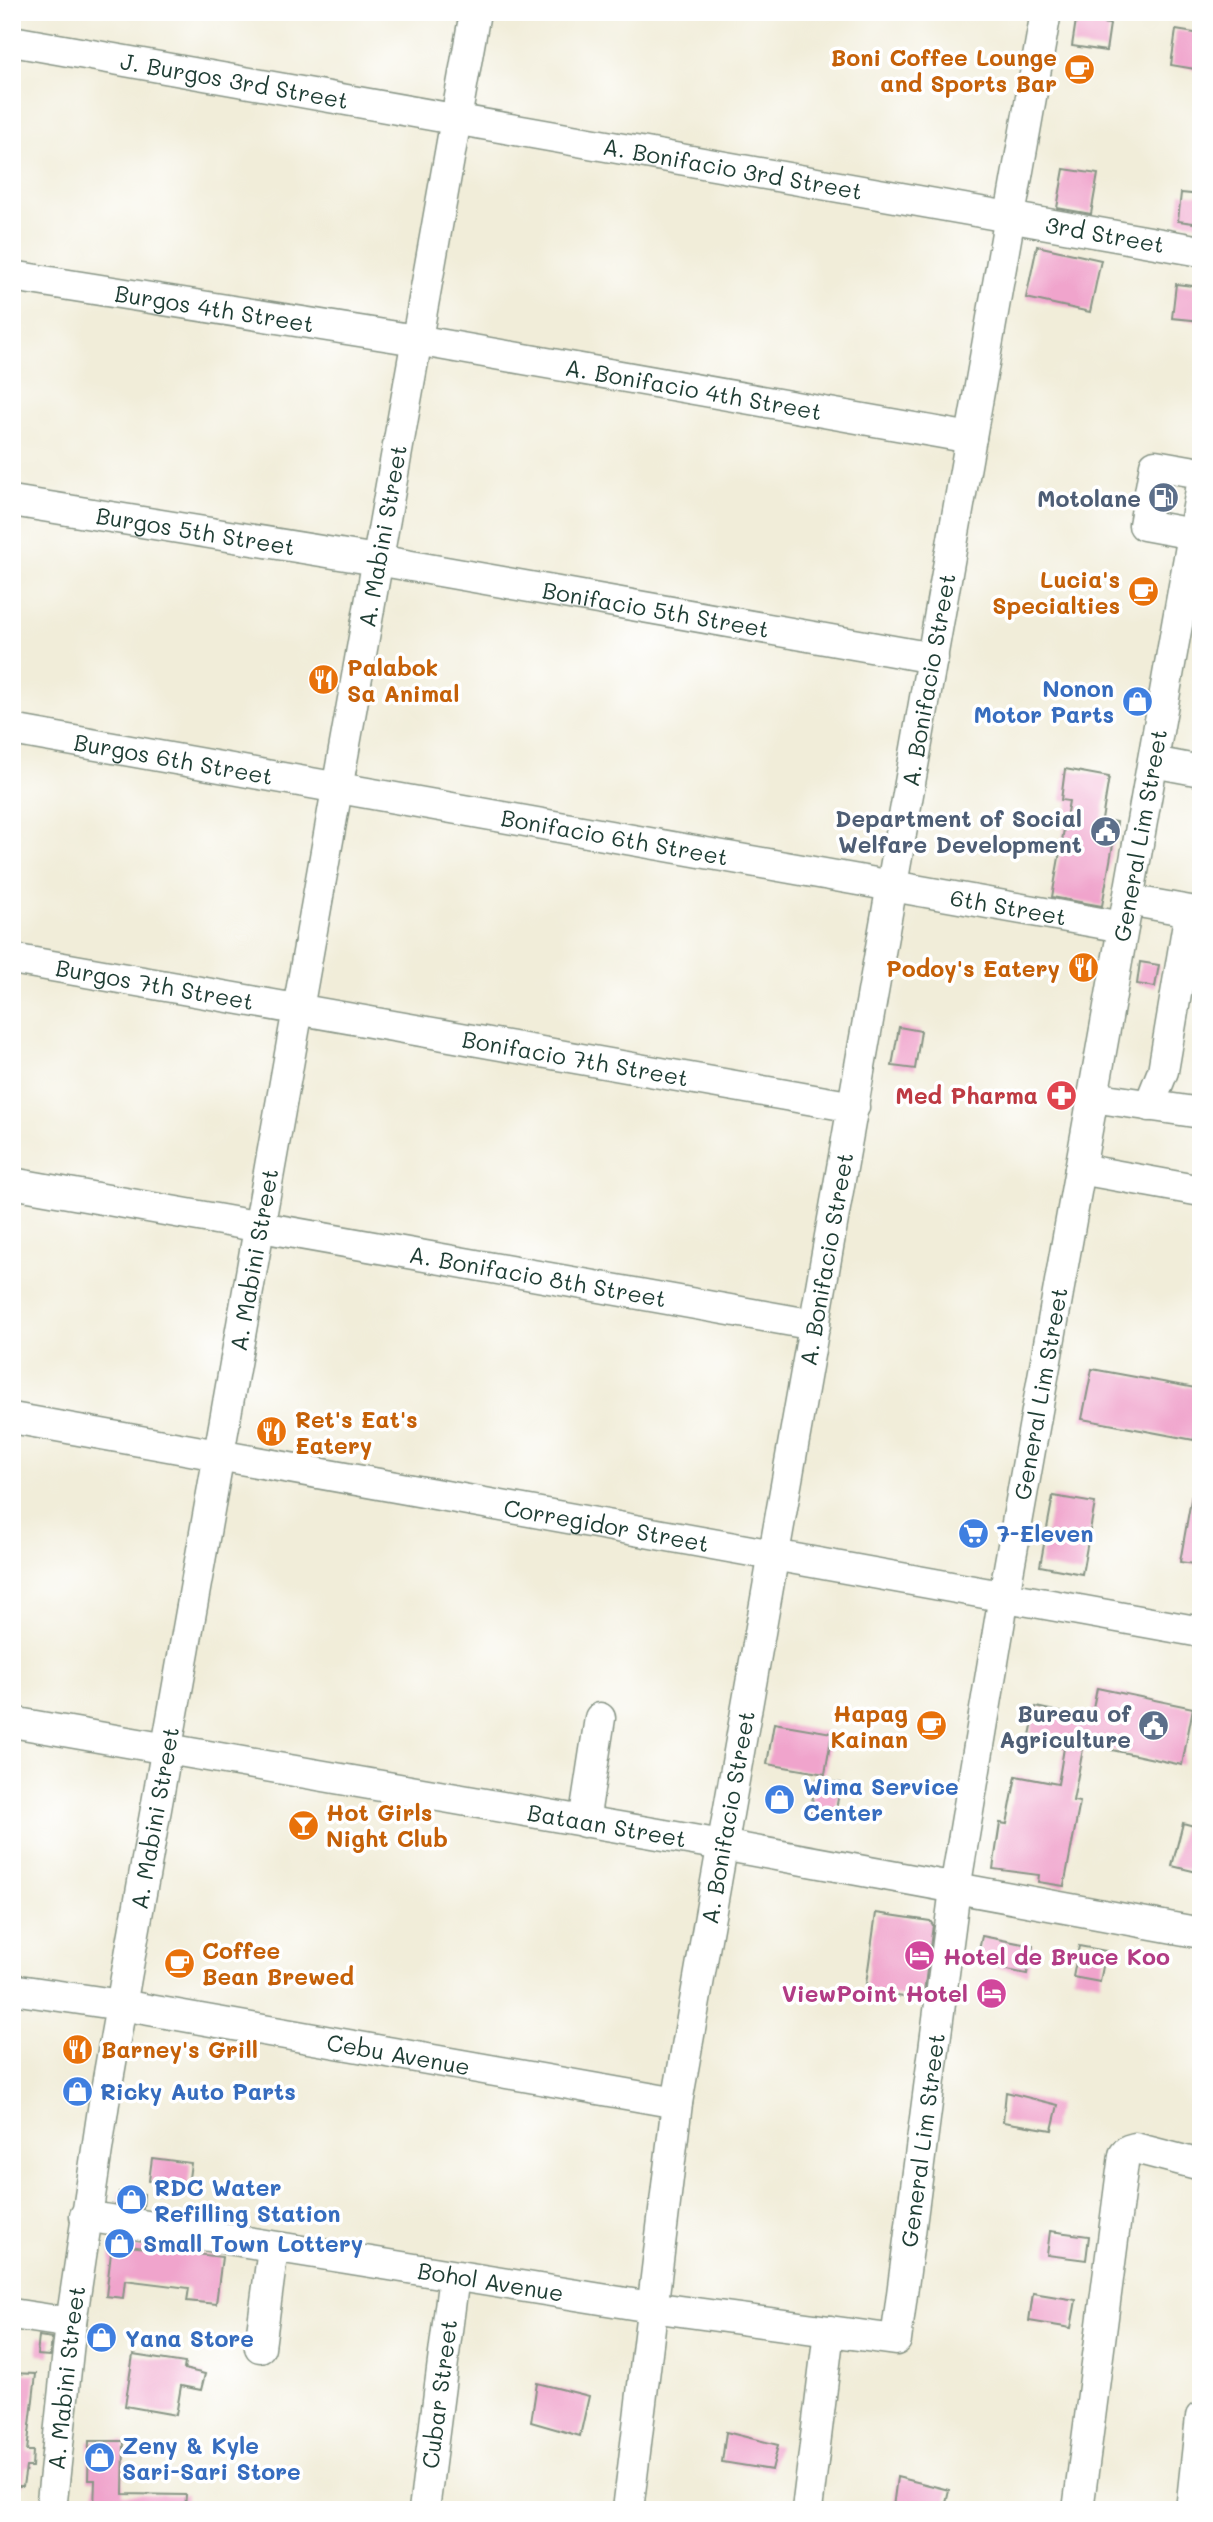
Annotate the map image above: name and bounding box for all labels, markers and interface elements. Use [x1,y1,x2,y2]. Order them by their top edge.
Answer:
place label: Boni Coffee Lounge and Sports Bar [831,42,1057,98]
street label: J. Burgos 3rd Street [118,45,351,115]
cafe icon: Boni Coffee Lounge and Sports Bar [1063,53,1097,87]
street label: A. Bonifacio 3rd Street [601,131,865,206]
street label: 3rd Street [1043,209,1167,259]
street label: Burgos 4th Street [113,278,316,339]
street label: A. Bonifacio 4th Street [563,352,824,426]
street label: A. Mabini Street [351,442,413,630]
fuel station icon: Motolane [1147,481,1181,515]
place label: Motolane [1037,483,1141,513]
street label: Burgos 5th Street [94,500,297,562]
place label: Lucia's Specialties [992,564,1120,620]
street label: A. Bonifacio Street [895,571,962,789]
street label: Bonifacio 5th Street [540,574,772,644]
cafe icon: Lucia's Specialties [1126,575,1160,609]
place label: Palabok Sa Animal [347,652,459,708]
restaurant icon: Palabok Sa Animal [307,663,341,697]
place label: Nonon Motor Parts [973,673,1114,729]
shop icon: Nonon Motor Parts [1120,684,1154,718]
street label: Burgos 6th Street [72,726,275,791]
street label: General Lim Street [1106,727,1173,944]
street label: Bonifacio 6th Street [499,802,731,872]
place label: Department of Social Welfare Development [835,803,1082,859]
public building icon: Department of Social Welfare Development [1088,814,1122,848]
street label: 6th Street [948,882,1069,932]
restaurant icon: Podoy's Eatery [1066,951,1100,985]
street label: Burgos 7th Street [53,952,256,1016]
place label: Podoy's Eatery [886,953,1060,983]
street label: Bonifacio 7th Street [460,1023,691,1093]
pharmacy icon: Med Pharma [1044,1078,1078,1112]
place label: Med Pharma [895,1080,1038,1110]
street label: A. Bonifacio Street [792,1150,859,1368]
street label: A. Mabini Street [223,1166,284,1353]
street label: A. Bonifacio 8th Street [407,1239,669,1313]
street label: General Lim Street [1006,1285,1074,1502]
place label: Ret's Eat's Eatery [295,1404,418,1460]
restaurant icon: Ret's Eat's Eatery [255,1415,289,1449]
street label: Corregidor Street [501,1492,712,1558]
supermarket icon: 7-Eleven [957,1516,991,1550]
place label: 7-Eleven [997,1518,1094,1548]
place label: Hapag Kainan [830,1698,908,1754]
place label: Bureau of Agriculture [999,1698,1132,1754]
street label: A. Bonifacio Street [694,1708,761,1926]
cafe icon: Hapag Kainan [914,1709,948,1743]
public building icon: Bureau of Agriculture [1137,1709,1171,1743]
street label: A. Mabini Street [123,1724,185,1912]
place label: Wima Service Center [803,1771,959,1827]
shop icon: Wima Service Center [763,1782,797,1816]
place label: Hot Girls Night Club [326,1797,448,1853]
street label: Bataan Street [525,1797,689,1854]
bar icon: Hot Girls Night Club [286,1808,320,1842]
place label: Coffee Bean Brewed [202,1935,354,1991]
hotel icon: Hotel de Bruce Koo [903,1939,937,1973]
place label: Hotel de Bruce Koo [943,1941,1170,1971]
cafe icon: Coffee Bean Brewed [162,1946,196,1980]
hotel icon: ViewPoint Hotel [974,1976,1008,2010]
place label: ViewPoint Hotel [782,1978,968,2008]
street label: Cebu Avenue [325,2027,473,2081]
street label: General Lim Street [893,2031,951,2249]
restaurant icon: Barney's Grill [61,2032,95,2066]
place label: Barney's Grill [101,2034,258,2064]
shop icon: Ricky Auto Parts [60,2074,94,2108]
place label: Ricky Auto Parts [100,2076,296,2106]
place label: RDC Water Refilling Station [154,2172,341,2228]
shop icon: RDC Water Refilling Station [114,2183,148,2217]
shop icon: Small Town Lottery [103,2226,137,2260]
place label: Small Town Lottery [143,2228,363,2258]
street label: Bohol Avenue [416,2255,566,2308]
street label: A. Mabini Street [40,2284,91,2471]
street label: Cubar Street [414,2318,463,2470]
shop icon: Yana Store [85,2321,119,2355]
place label: Yana Store [125,2323,254,2353]
place label: Zeny & Kyle Sari-Sari Store [122,2430,301,2486]
shop icon: Zeny & Kyle Sari-Sari Store [82,2441,116,2475]

